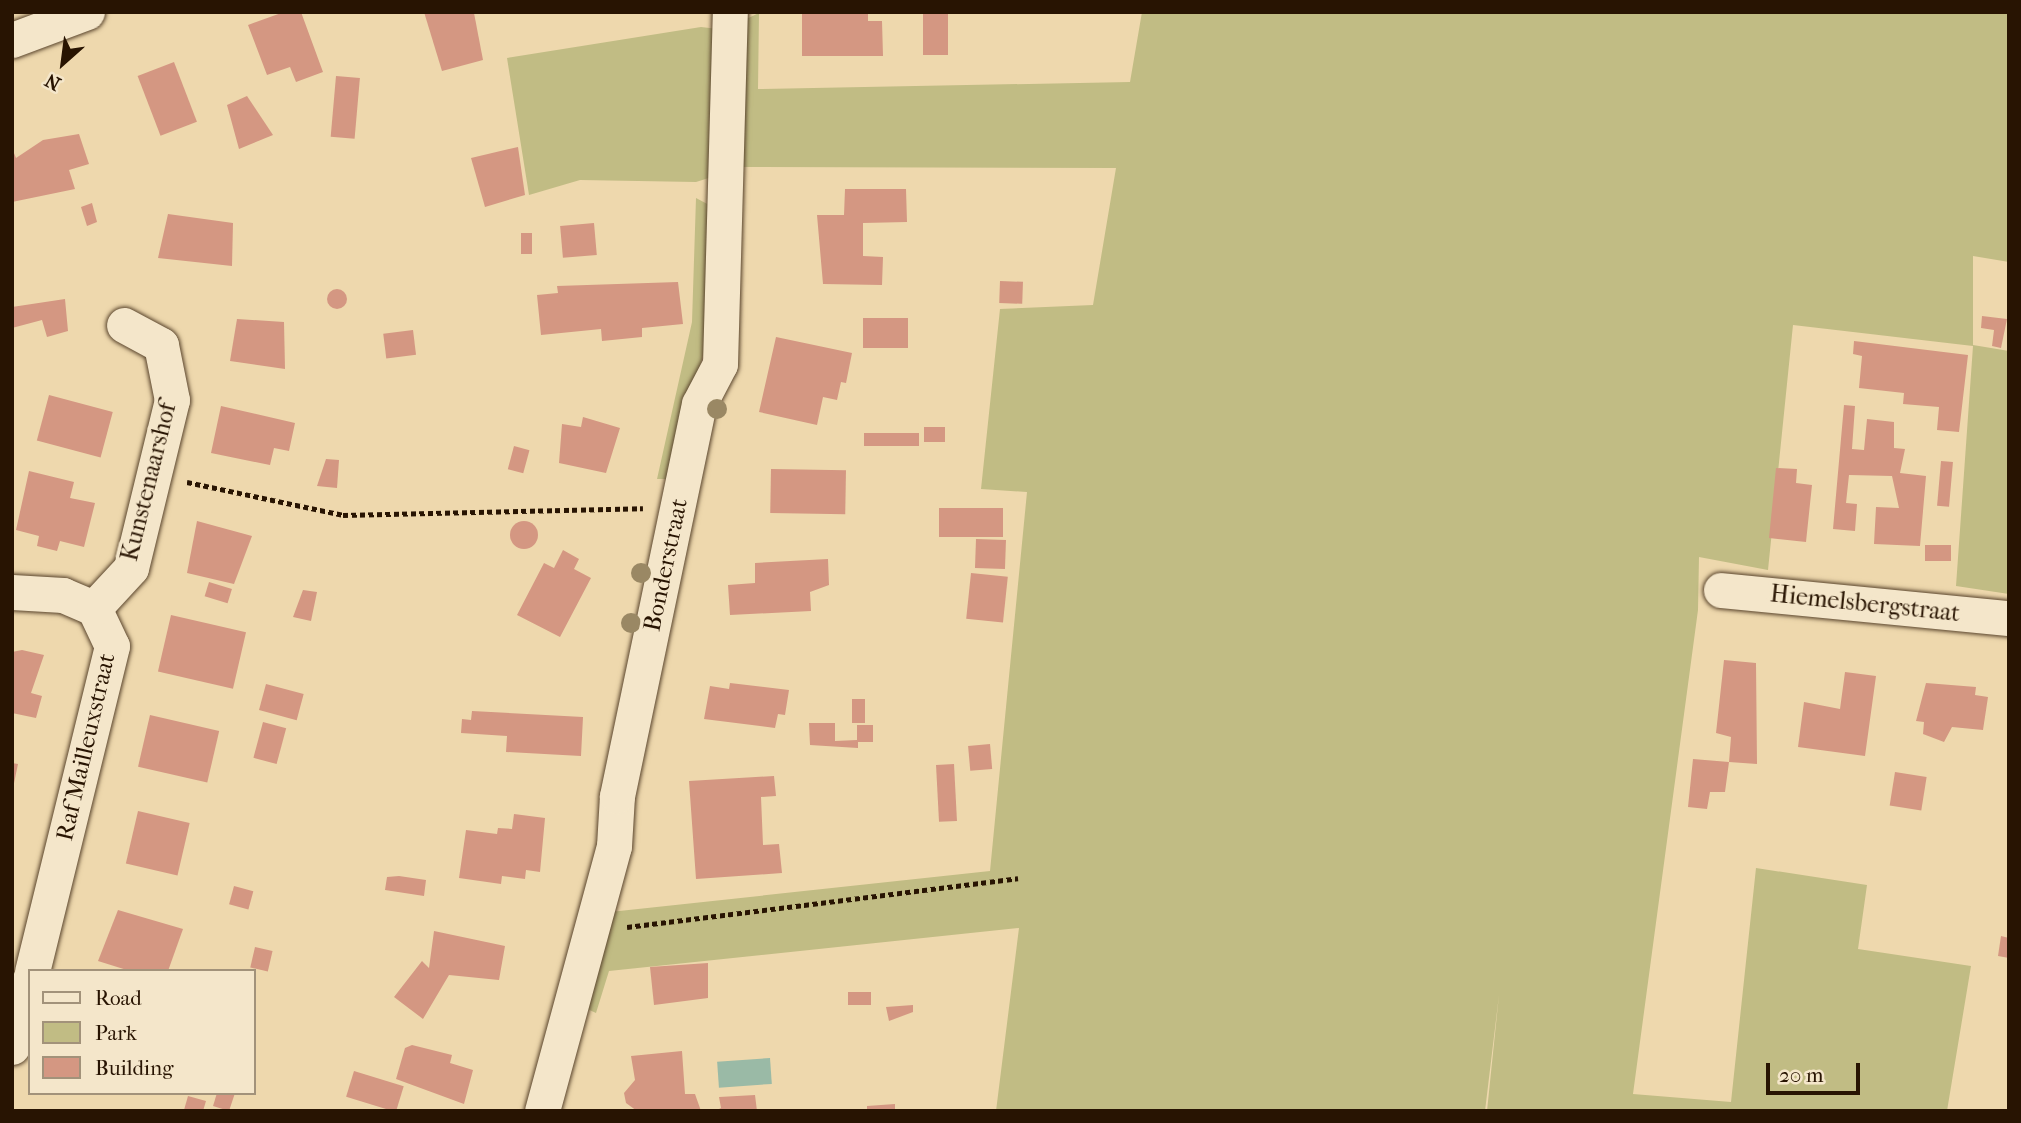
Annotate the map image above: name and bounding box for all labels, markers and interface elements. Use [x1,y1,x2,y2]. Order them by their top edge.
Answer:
north arrow [28,28,98,98]
text: N [42,68,65,95]
street label: Kunstenaarshof [115,400,183,564]
street label: Bonderstraat [638,496,694,634]
street label: Hiemelsbergstraat [1769,580,1961,628]
street label: Raf Mailleuxstraat [50,650,122,844]
legend [28,969,256,1095]
text: Road [95,986,142,1010]
text: Park [95,1021,137,1045]
scale bar [1769,1050,1864,1094]
text: Building [95,1056,173,1080]
text: 20 m [1779,1063,1823,1087]

